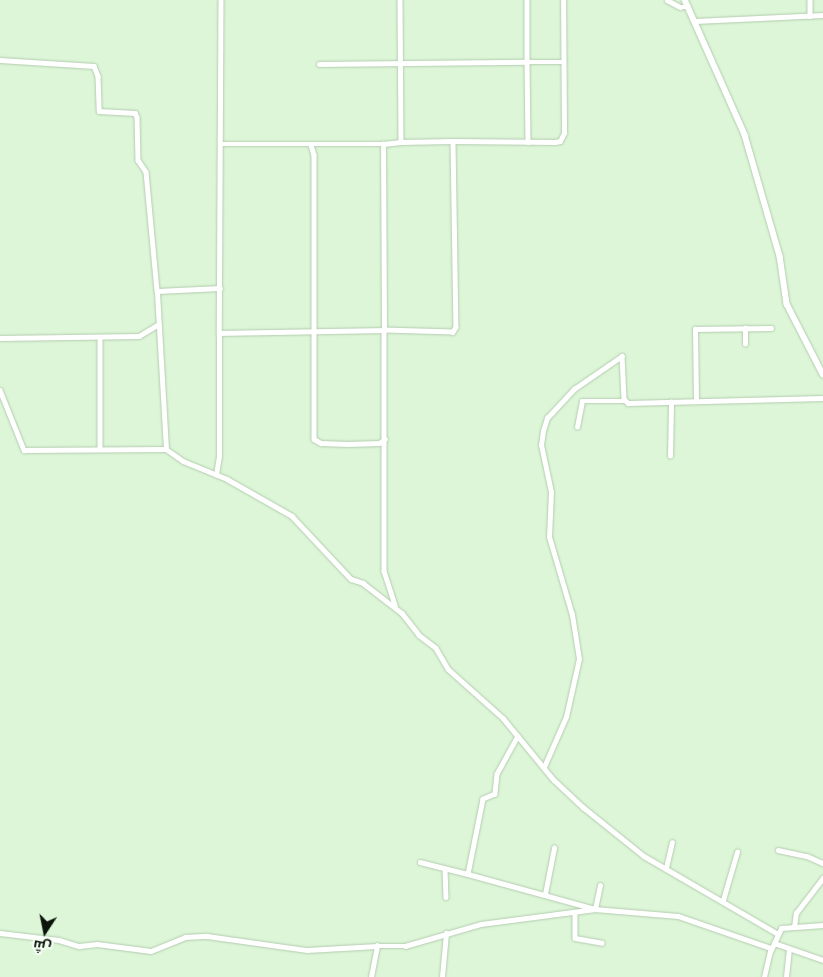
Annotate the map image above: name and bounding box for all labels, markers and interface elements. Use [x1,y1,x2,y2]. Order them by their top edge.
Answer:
north arrow [20,907,70,957]
text: ش [32,937,52,956]

